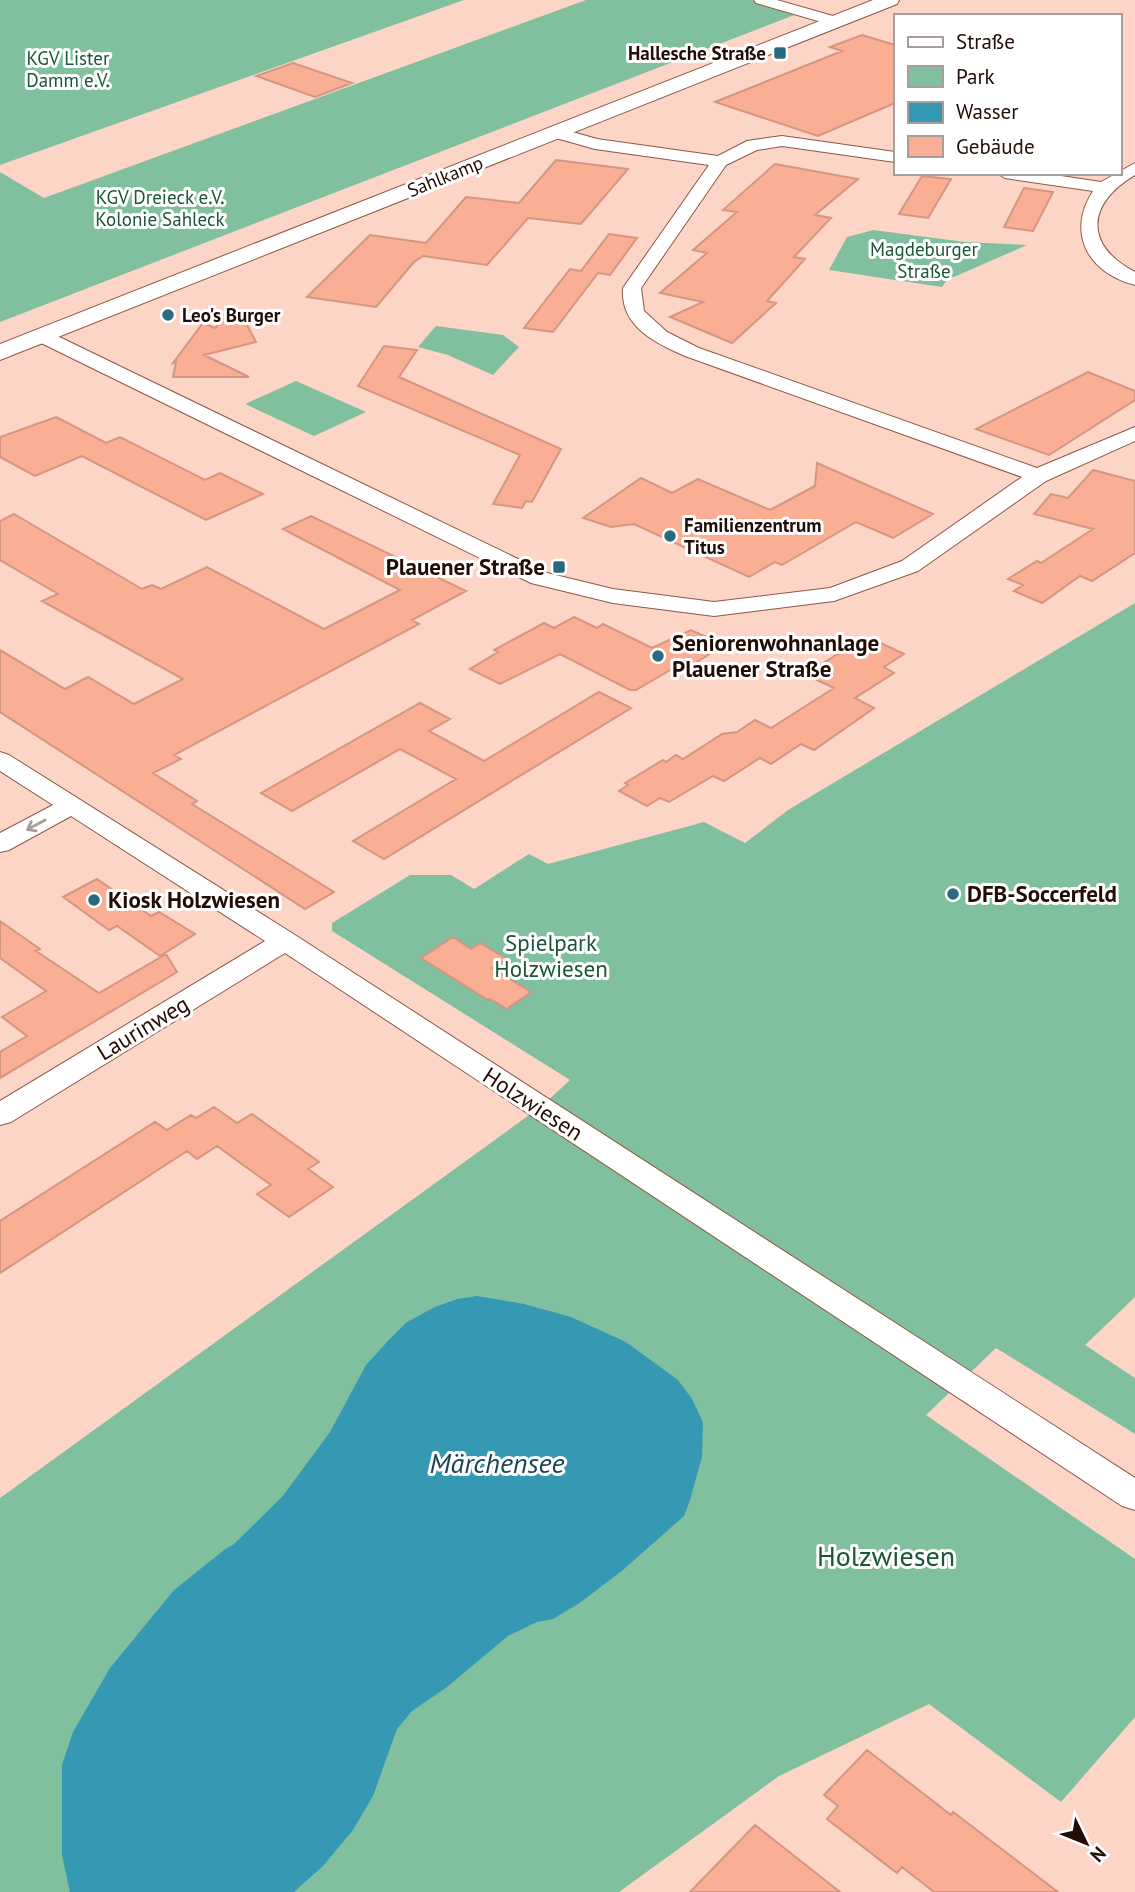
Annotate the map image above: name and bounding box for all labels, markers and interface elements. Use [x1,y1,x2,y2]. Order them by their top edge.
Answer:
legend [894,14,1121,175]
text: Straße [956,28,1015,55]
place label: Hallesche Straße [628,41,766,65]
marker: Hallesche Straße [772,45,788,61]
park label: KGV Lister Damm e.V. [26,46,110,92]
text: Park [956,63,995,90]
text: Wasser [956,98,1018,125]
text: Gebäude [956,133,1035,160]
street label: Sahlkamp [404,150,486,202]
park label: KGV Dreieck e.V. Kolonie Sahleck [95,185,225,231]
park label: Magdeburger Straße [870,237,978,283]
place label: Leo's Burger [182,303,281,327]
marker: Leo's Burger [160,307,176,323]
place label: Familienzentrum Titus [684,513,822,559]
marker: Familienzentrum Titus [662,528,678,544]
place label: Plauener Straße [386,552,545,581]
marker: Plauener Straße [551,559,567,575]
place label: Seniorenwohnanlage Plauener Straße [672,628,879,683]
marker: Seniorenwohnanlage Plauener Straße [650,648,666,664]
one-way arrow [26,819,47,832]
place label: DFB-Soccerfeld [967,879,1117,908]
place label: Kiosk Holzwiesen [108,885,280,914]
marker: DFB-Soccerfeld [945,886,961,902]
marker: Kiosk Holzwiesen [86,892,102,908]
park label: Spielpark Holzwiesen [494,928,608,983]
street label: Laurinweg [91,989,194,1066]
street label: Holzwiesen [478,1061,589,1147]
water label: Märchensee [429,1444,565,1481]
park label: Holzwiesen [817,1537,955,1574]
north arrow [1051,1808,1121,1878]
text: N [1085,1842,1111,1867]

